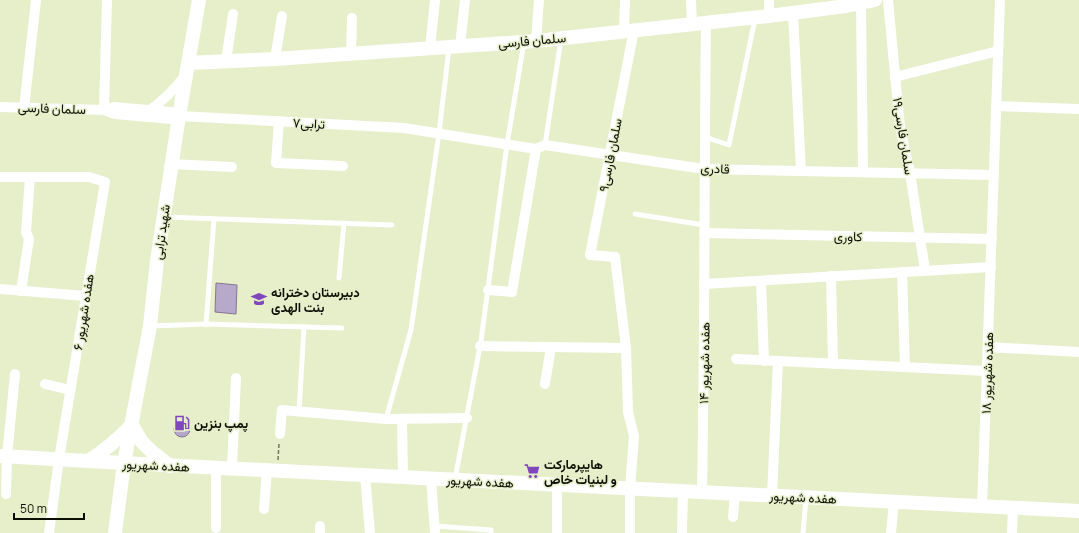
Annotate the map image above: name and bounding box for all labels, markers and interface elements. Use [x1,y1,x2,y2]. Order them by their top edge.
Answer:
street label: سلمان فارسی [497,28,567,52]
street label: سلمان فارسی۱۹ [889,96,919,176]
street label: سلمان فارسی [18,98,86,118]
street label: ترابی۷ [292,113,326,133]
street label: سلمان فارسی۹ [594,117,626,193]
street label: قادری [700,158,730,178]
street label: شهید ترابی [148,203,174,261]
street label: کاوری [834,227,863,245]
street label: هفده شهریور ۶ [68,273,98,351]
place label: دبیرستان دخترانه بنت الهدی [271,283,360,316]
school or university icon: دبیرستان دخترانه بنت الهدی [250,290,268,308]
street label: هفده شهریور ۱۴ [694,322,714,404]
street label: هفده شهریور ۱۸ [977,332,997,414]
fuel station icon: پمپ بنزین [173,414,191,432]
place label: پمپ بنزین [194,414,248,433]
street label: هفده شهریور [121,454,190,476]
place label: هایپرمارکت و لبنیات خاص [544,455,617,488]
supermarket icon: هایپرمارکت و لبنیات خاص [523,462,541,480]
street label: هفده شهریور [445,470,514,492]
street label: هفده شهریور [768,486,837,508]
scale bar [14,495,84,521]
text: 50 m [20,500,47,517]

